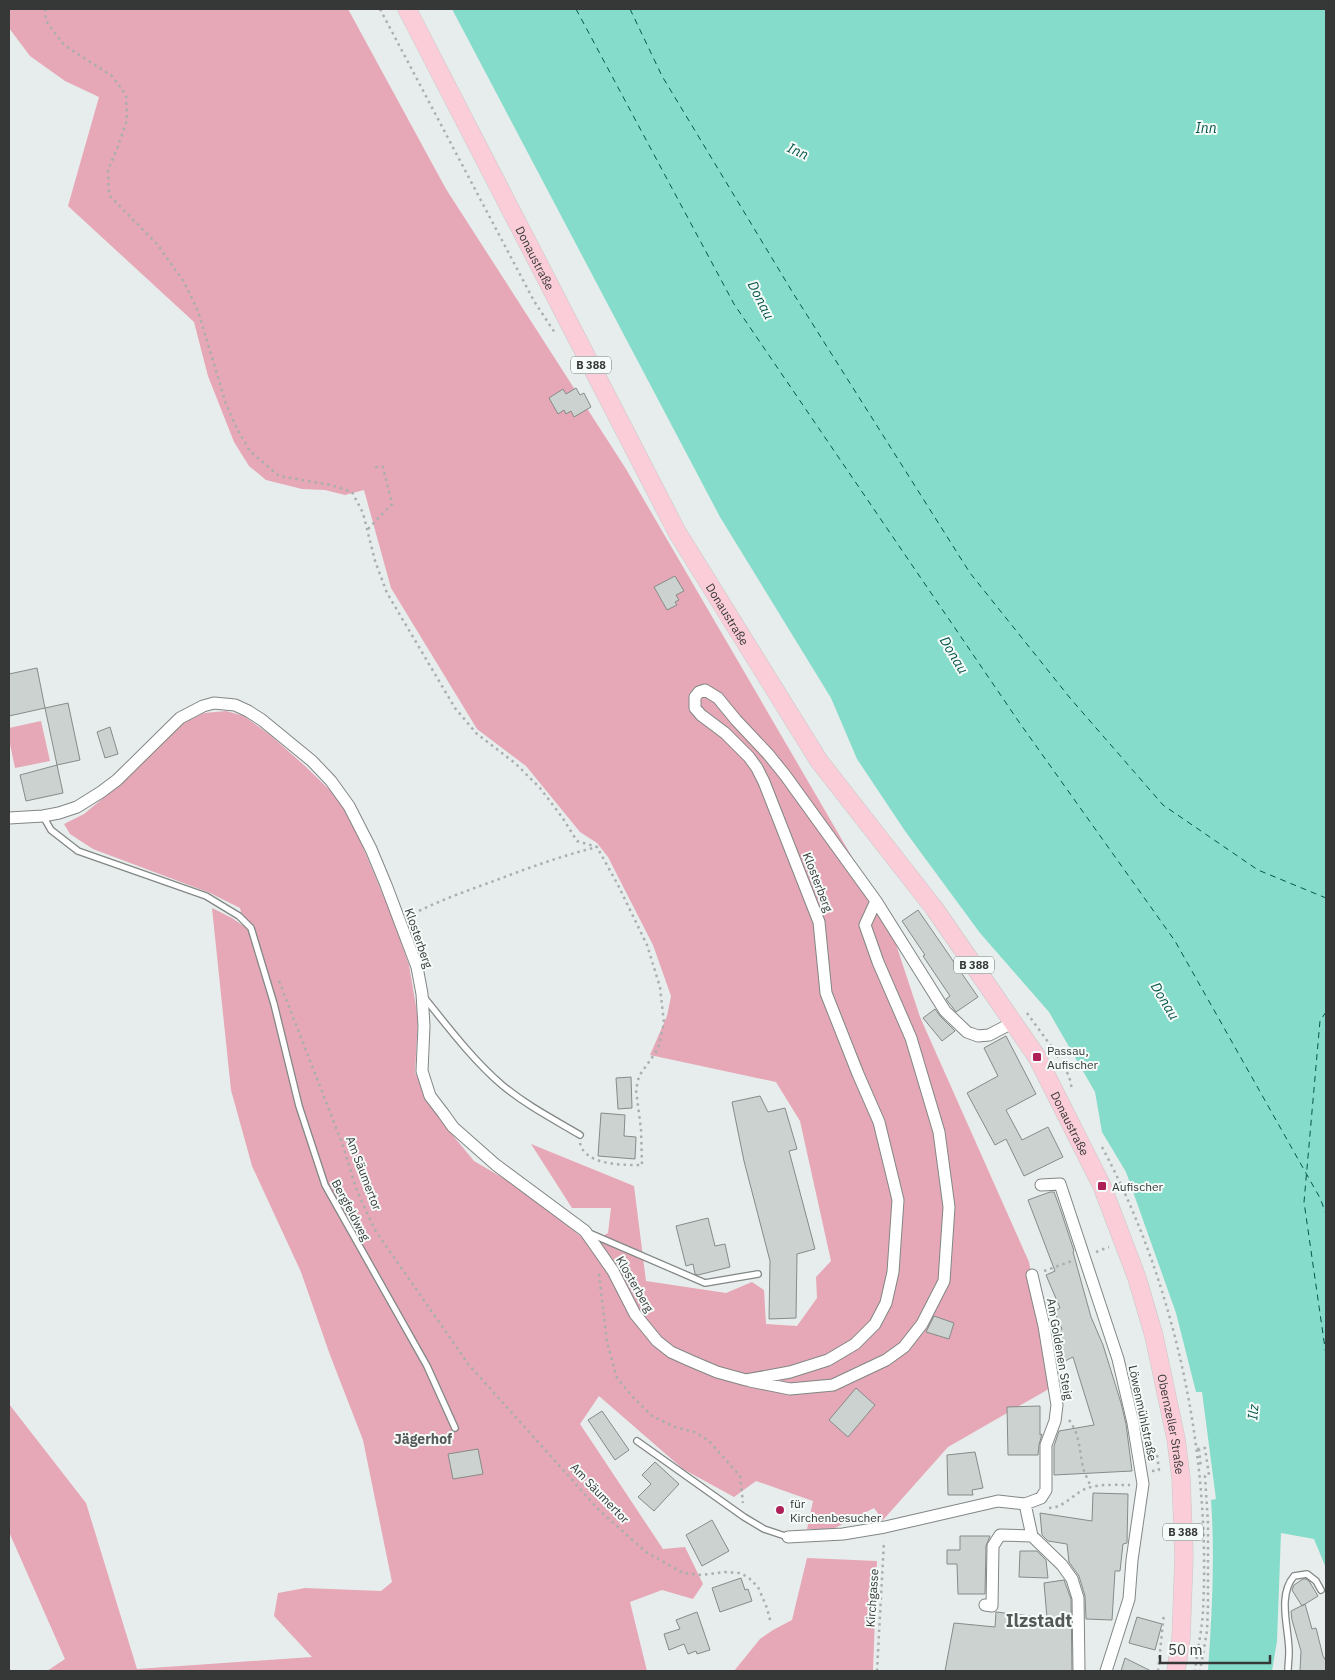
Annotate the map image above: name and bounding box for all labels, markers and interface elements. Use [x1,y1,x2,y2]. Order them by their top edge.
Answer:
water label: Inn [1195,119,1217,137]
water label: Inn [785,138,811,164]
street label: Donaustraße [513,223,558,293]
water label: Donau [744,278,778,322]
road number: B 388 [571,356,611,374]
street label: Donaustraße [703,580,753,648]
water label: Donau [936,633,972,677]
street label: Klosterberg [800,850,836,914]
street label: Klosterberg [402,906,436,971]
road number: B 388 [954,956,994,974]
water label: Donau [1147,979,1183,1023]
place label: Passau, Aufischer [1047,1043,1099,1072]
marker: Passau, Aufischer [1031,1051,1043,1063]
street label: Donaustraße [1048,1089,1093,1158]
street label: Am Säumertor [343,1134,385,1213]
street label: Bergfeldweg [329,1177,374,1244]
place label: Aufischer [1112,1179,1164,1194]
marker: Aufischer [1096,1180,1108,1192]
street label: Klosterberg [613,1253,657,1315]
street label: Am Goldenen Steig [1044,1297,1076,1402]
street label: Löwenmühlstraße [1126,1364,1161,1463]
street label: Obernzeller Straße [1155,1372,1188,1476]
water label: Ilz [1243,1403,1263,1420]
district label: Jägerhof [394,1430,452,1448]
street label: Am Säumertor [568,1460,633,1527]
place label: für Kirchenbesucher [790,1496,882,1525]
marker: für Kirchenbesucher [774,1504,786,1516]
road number: B 388 [1163,1524,1203,1540]
street label: Kirchgasse [862,1568,882,1628]
district label: Ilzstadt [1006,1609,1072,1632]
scale bar [1160,1632,1270,1664]
text: 50 m [1168,1640,1203,1659]

